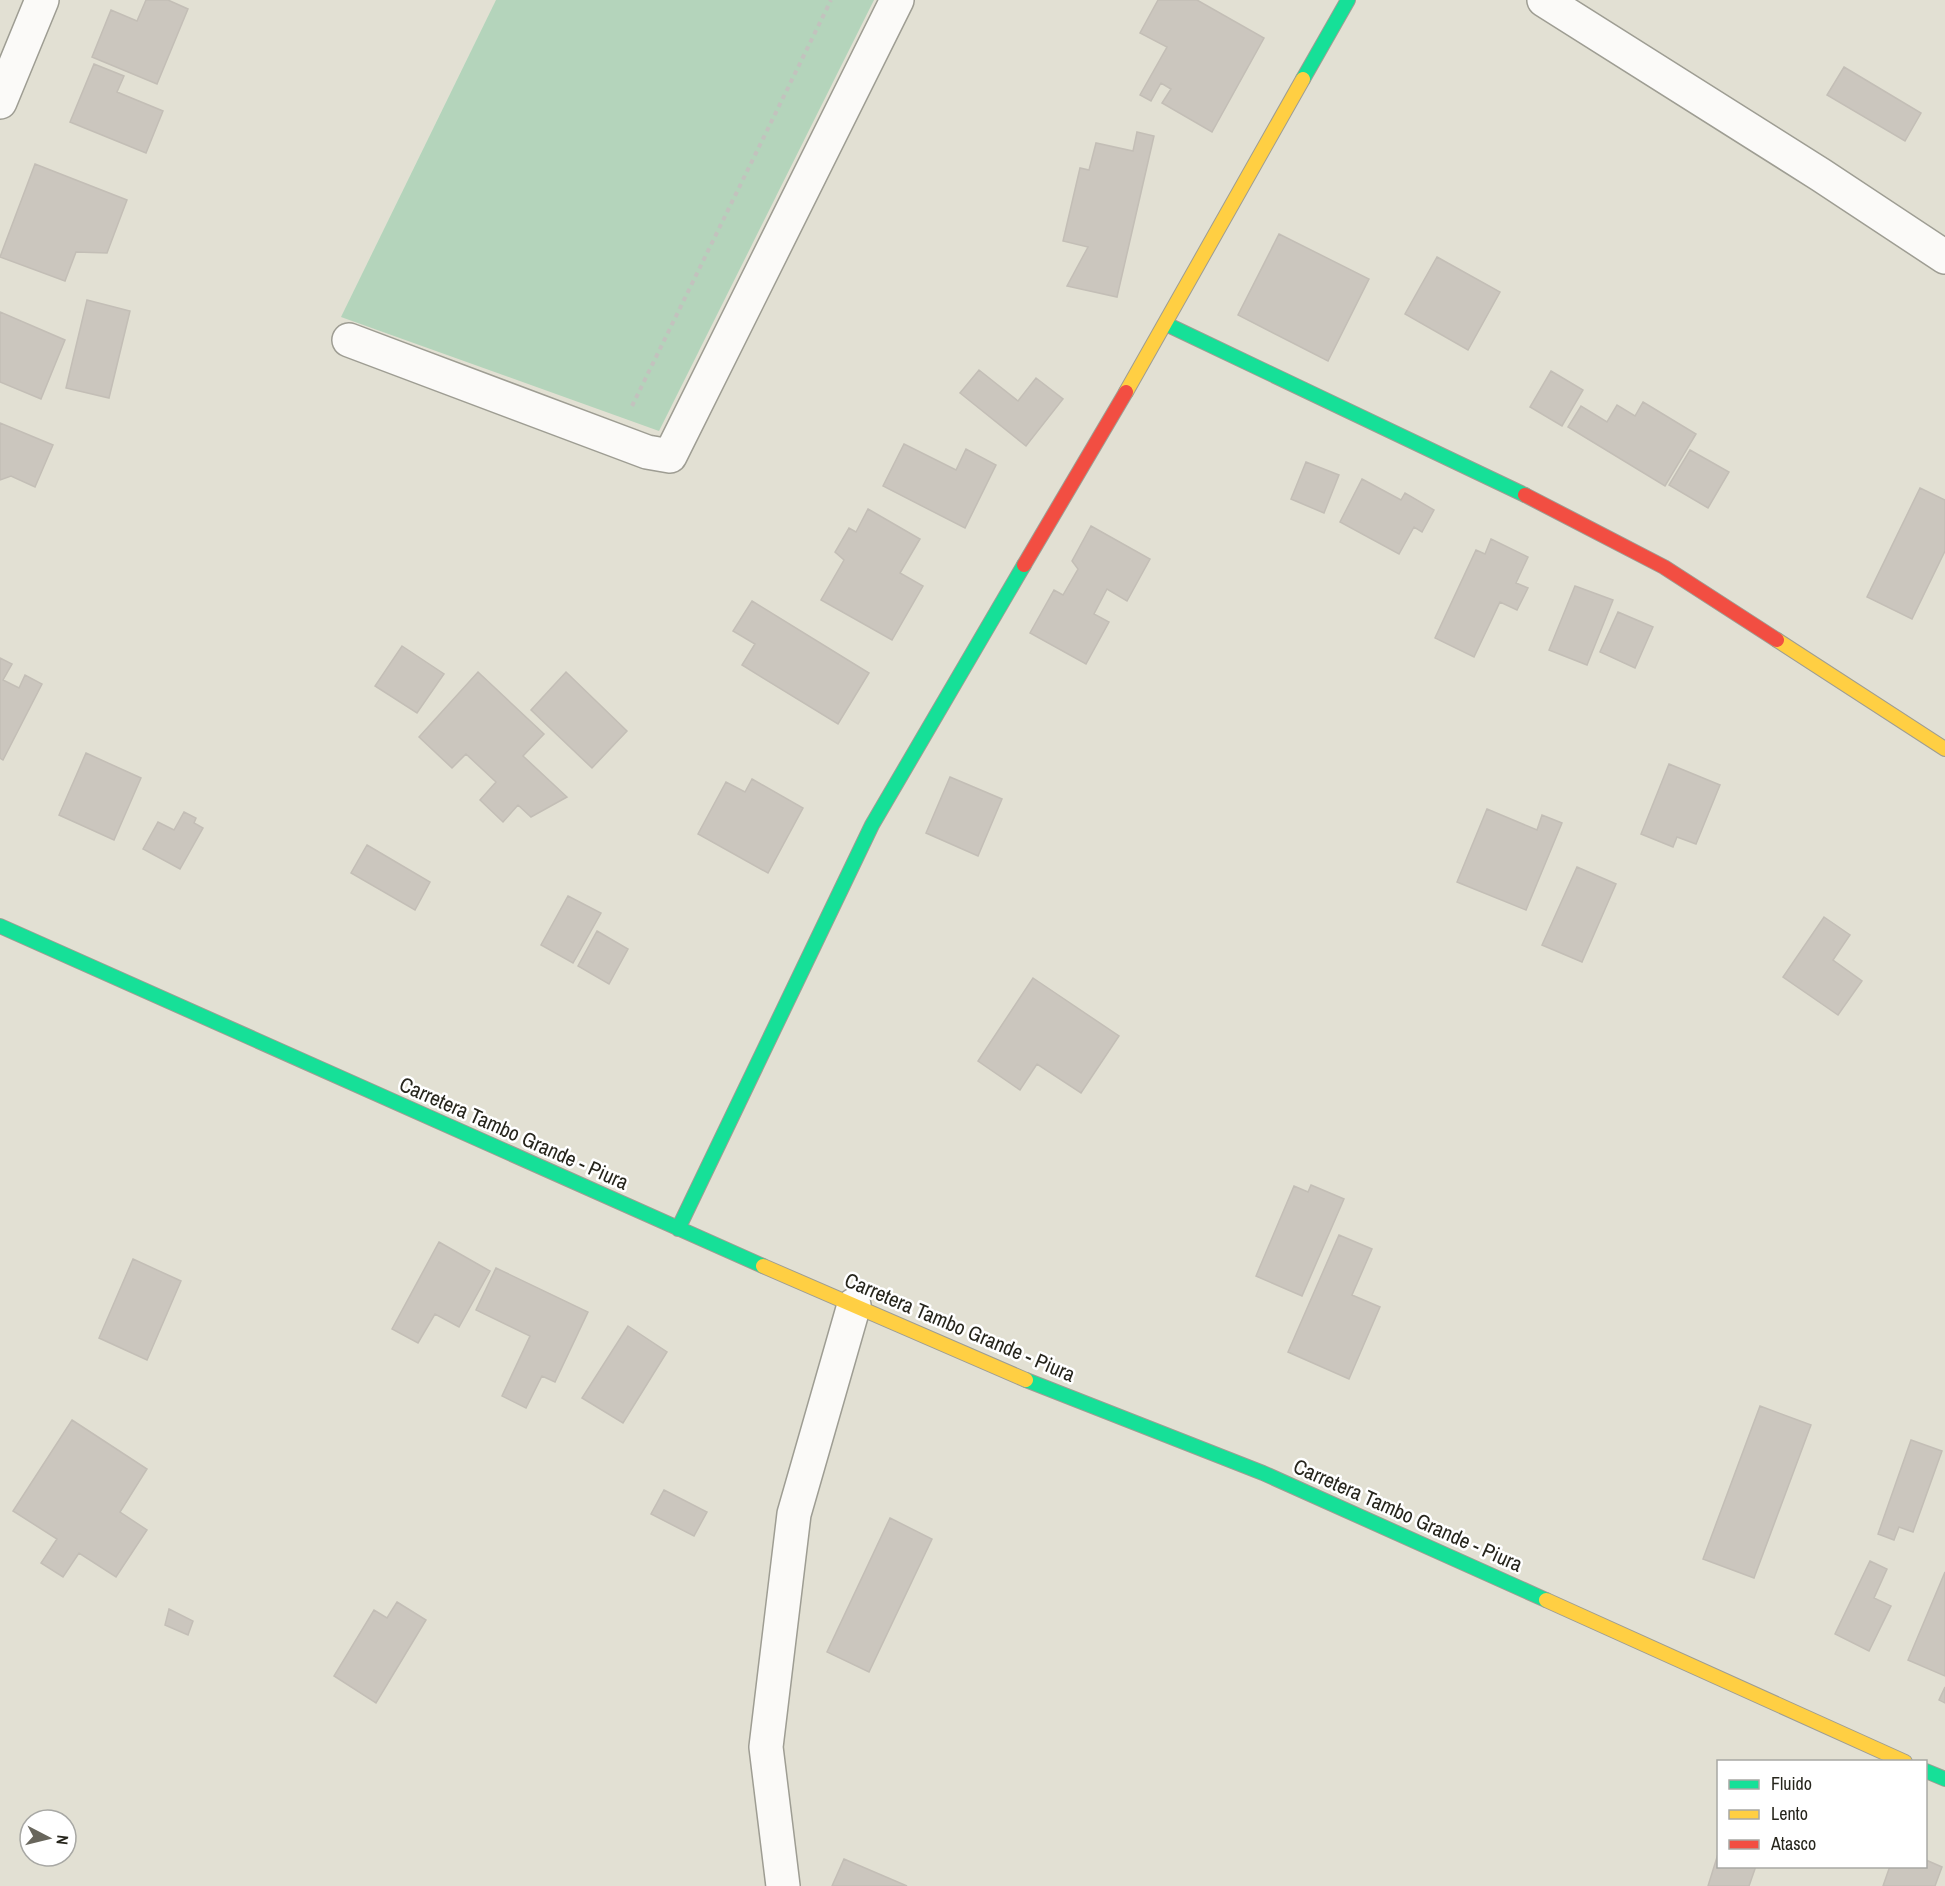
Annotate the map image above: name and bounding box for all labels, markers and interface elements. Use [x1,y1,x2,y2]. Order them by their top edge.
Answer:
street label: Carretera Tambo Grande - Piura [395,1069,634,1197]
street label: Carretera Tambo Grande - Piura [840,1265,1080,1389]
street label: Carretera Tambo Grande - Piura [1289,1451,1528,1579]
legend [1717,1760,1927,1868]
text: Fluido [1771,1771,1812,1796]
text: Lento [1771,1801,1808,1826]
north arrow [18,1808,78,1868]
text: Atasco [1770,1831,1816,1856]
text: N [51,1834,74,1846]

